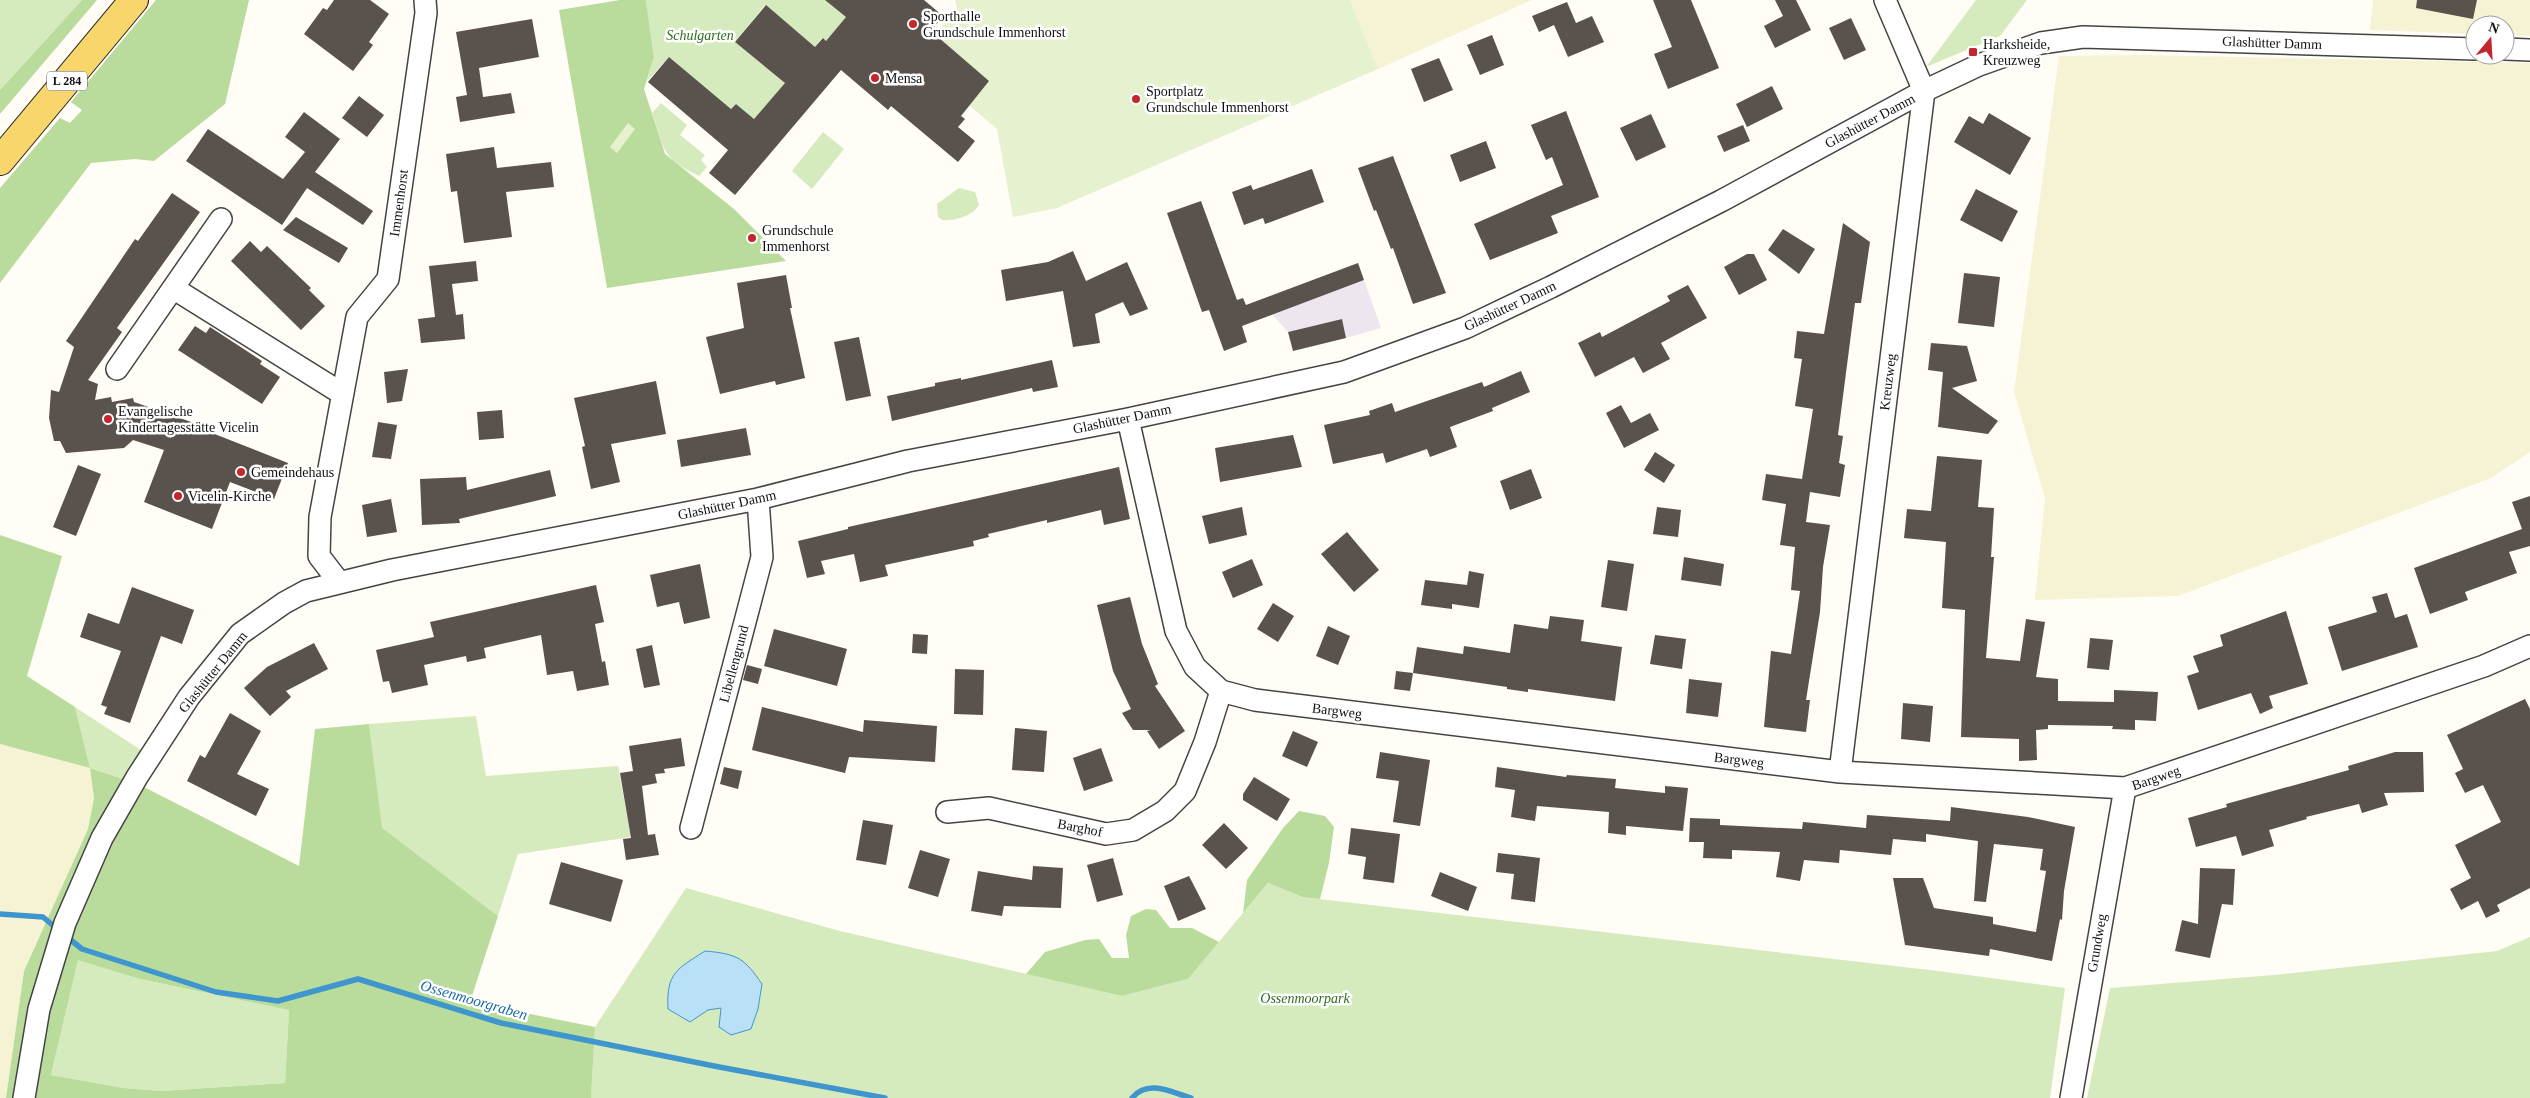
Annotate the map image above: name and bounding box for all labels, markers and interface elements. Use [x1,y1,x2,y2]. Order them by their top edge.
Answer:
place label: Sporthalle Grundschule Immenhorst [923,9,1066,40]
north arrow [2465,15,2515,65]
marker: Sporthalle Grundschule Immenhorst [907,18,919,30]
text: N [2487,19,2501,37]
park label: Schulgarten [666,28,734,43]
street label: Glashütter Damm [2222,34,2322,52]
place label: Harksheide, Kreuzweg [1983,37,2050,68]
marker: Harksheide, Kreuzweg [1967,46,1979,58]
place label: Mensa [885,71,923,86]
road number: L 284 [47,72,87,90]
marker: Mensa [869,72,881,84]
place label: Sportplatz Grundschule Immenhorst [1146,84,1289,115]
street label: Glashütter Damm [1822,91,1918,151]
marker: Sportplatz Grundschule Immenhorst [1130,93,1142,105]
street label: Immenhorst [387,168,411,238]
place label: Grundschule Immenhorst [762,223,834,254]
marker: Grundschule Immenhorst [746,232,758,244]
street label: Glashütter Damm [1462,278,1559,334]
street label: Kreuzweg [1877,353,1899,411]
street label: Glashütter Damm [1072,401,1173,437]
place label: Evangelische Kindertagesstätte Vicelin [118,404,259,435]
marker: Evangelische Kindertagesstätte Vicelin [102,413,114,425]
place label: Gemeindehaus [251,465,334,480]
marker: Gemeindehaus [235,466,247,478]
street label: Glashütter Damm [677,487,778,523]
place label: Vicelin-Kirche [188,489,271,504]
marker: Vicelin-Kirche [172,490,184,502]
street label: Libellengrund [716,624,752,704]
street label: Glashütter Damm [176,628,250,716]
street label: Bargweg [1311,700,1363,722]
street label: Bargweg [1713,749,1765,771]
street label: Bargweg [2130,763,2182,793]
street label: Barghof [1056,816,1104,840]
street label: Grundweg [2084,913,2110,973]
water label: Ossenmoorgraben [419,977,529,1023]
park label: Ossenmoorpark [1260,991,1351,1006]

